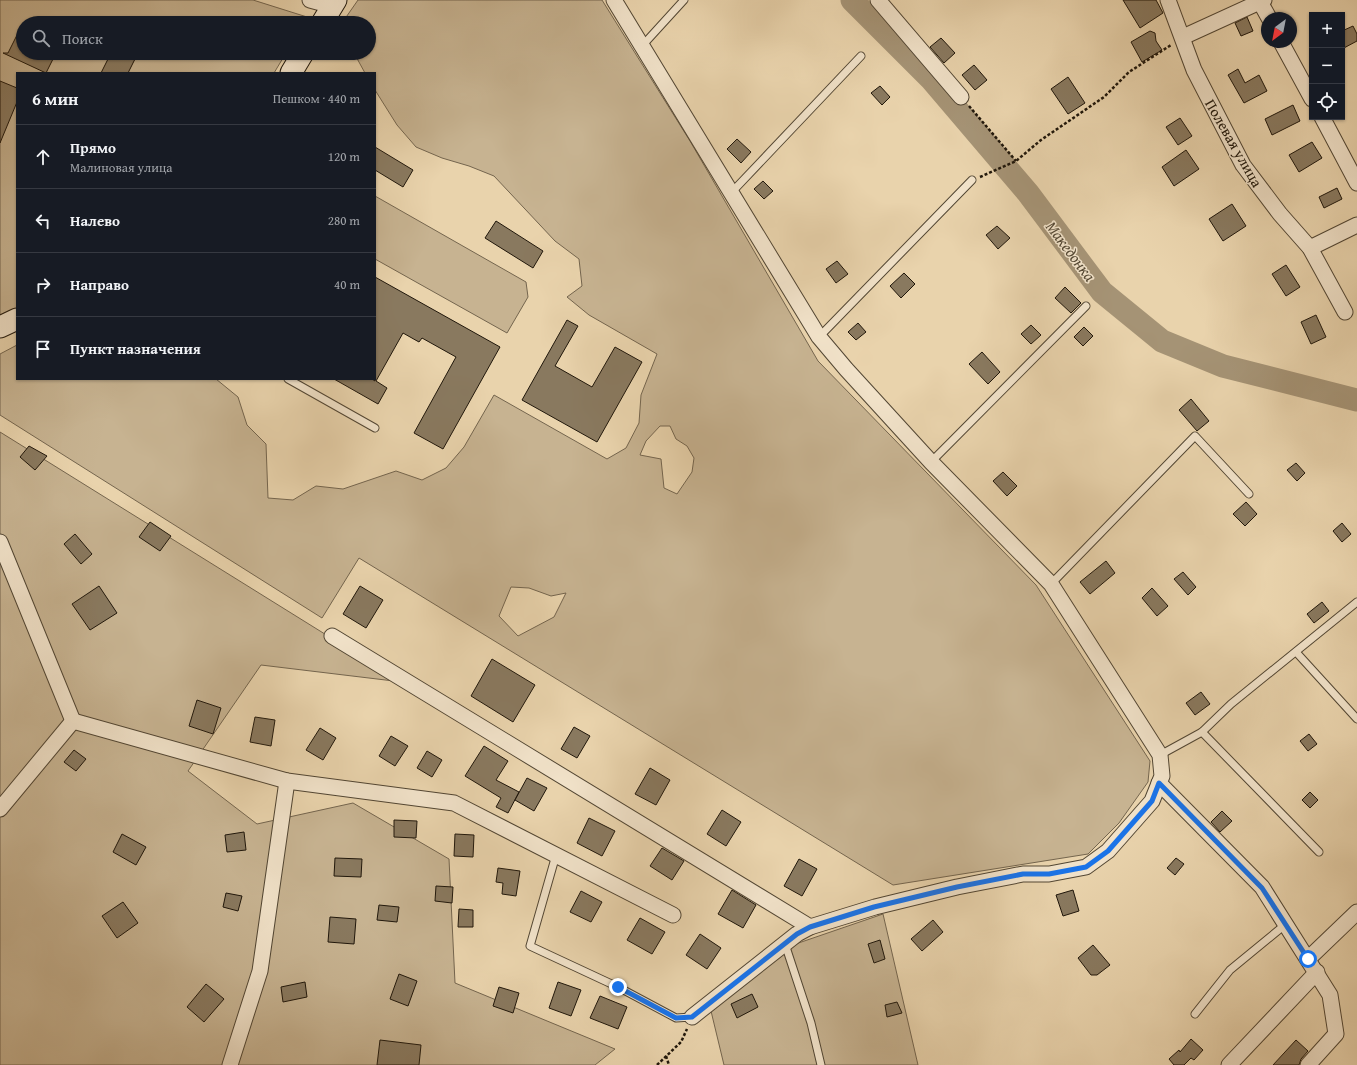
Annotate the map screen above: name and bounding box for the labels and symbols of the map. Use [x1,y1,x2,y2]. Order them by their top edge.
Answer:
north arrow [1261,12,1297,48]
street label: Полевая улица [1200,95,1268,192]
water label: Македонка [1040,216,1102,287]
route start [1299,950,1317,968]
route end [609,978,627,996]

